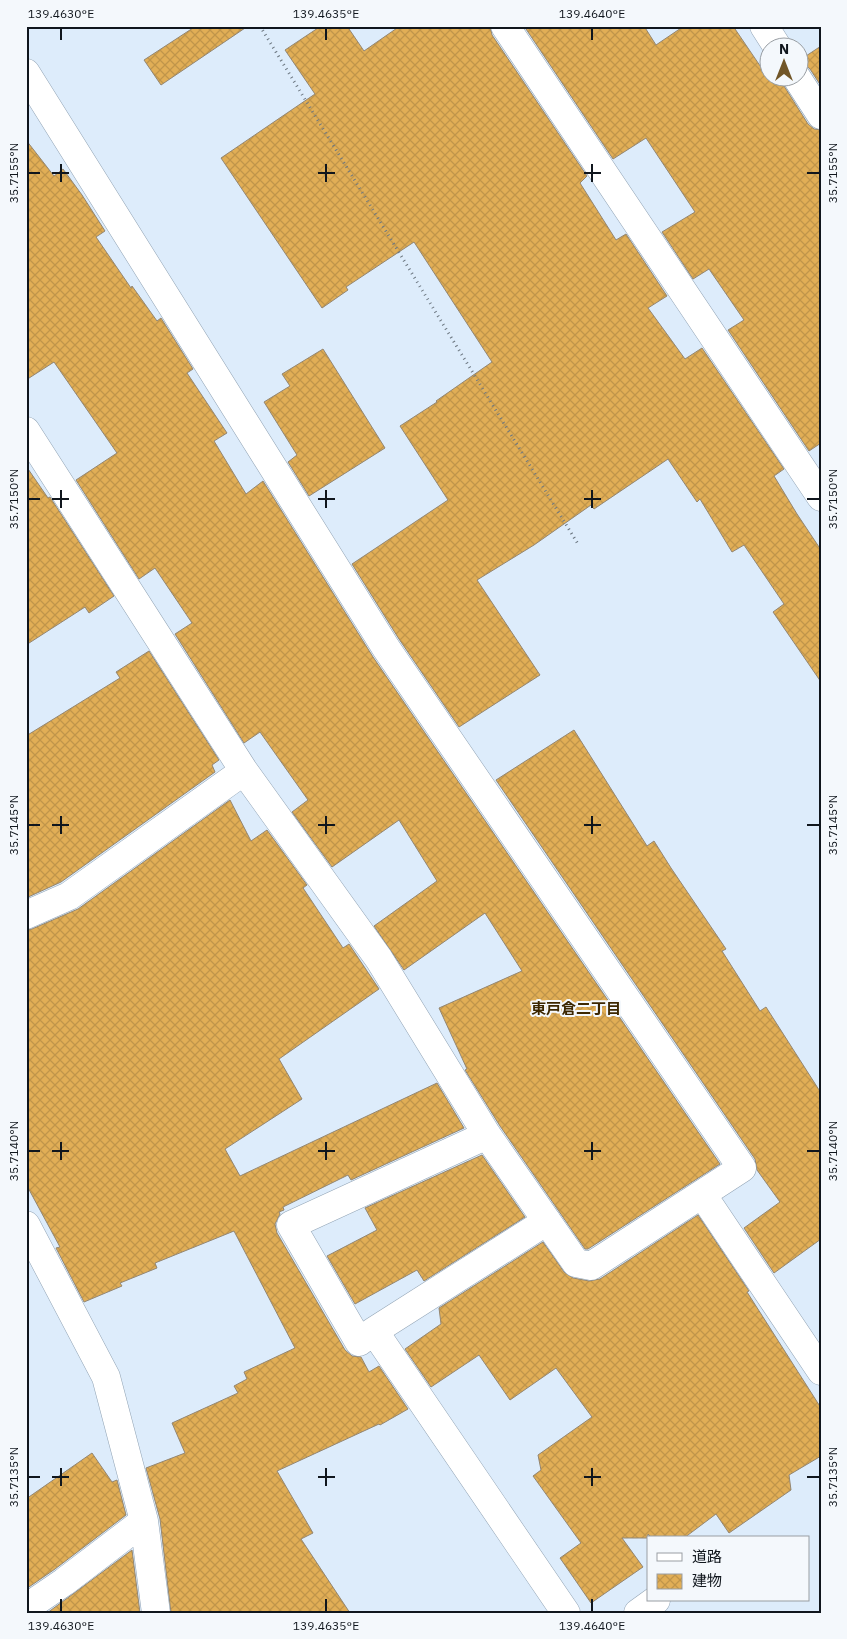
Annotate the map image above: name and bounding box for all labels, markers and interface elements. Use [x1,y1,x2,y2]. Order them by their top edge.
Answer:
text: 139.4630°E [28,6,94,21]
text: 139.4635°E [293,6,359,21]
text: 139.4640°E [559,6,625,21]
north arrow [760,38,810,88]
text: N [779,40,789,58]
text: 35.7155°N [6,143,21,203]
text: 35.7155°N [825,143,840,203]
text: 35.7150°N [6,469,21,529]
text: 35.7150°N [825,469,840,529]
text: 35.7145°N [6,795,21,855]
text: 35.7145°N [825,795,840,855]
district label: 東戸倉二丁目 [531,999,621,1018]
text: 35.7140°N [6,1121,21,1181]
text: 35.7140°N [825,1121,840,1181]
text: 35.7135°N [6,1447,21,1507]
text: 35.7135°N [825,1447,840,1507]
legend [647,1536,810,1602]
text: 道路 [692,1547,722,1566]
text: 建物 [692,1571,722,1590]
text: 139.4630°E [28,1618,94,1633]
text: 139.4635°E [293,1618,359,1633]
text: 139.4640°E [559,1618,625,1633]

